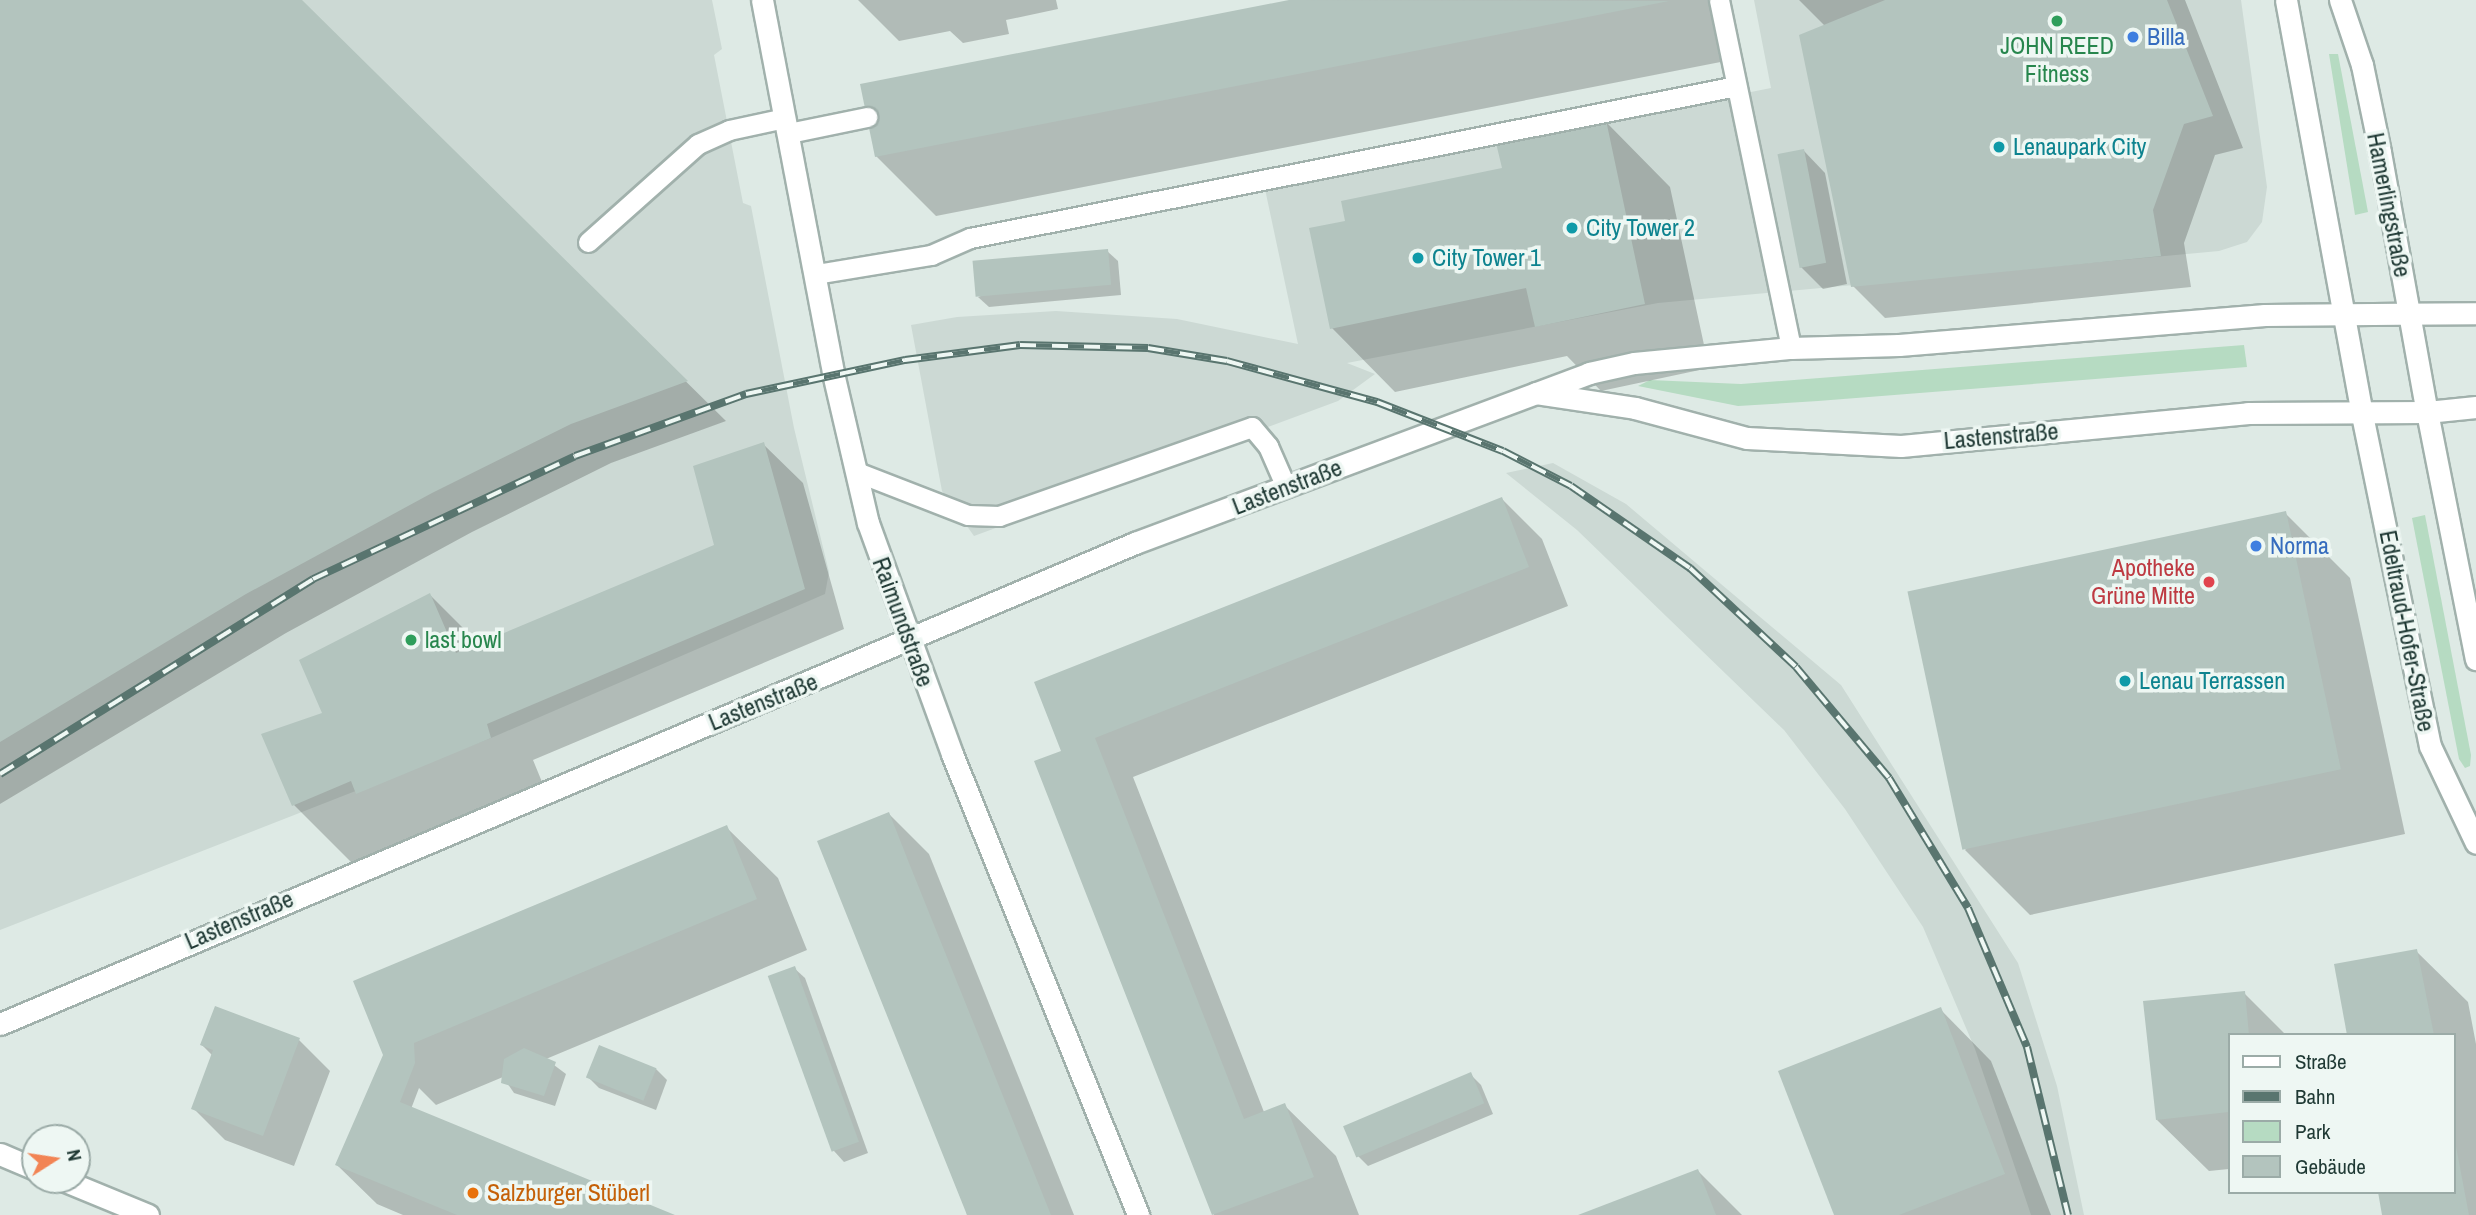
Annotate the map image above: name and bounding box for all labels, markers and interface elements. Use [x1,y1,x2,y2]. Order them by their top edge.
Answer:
marker: JOHN REED Fitness [2049,13,2065,29]
place label: Billa [2147,23,2185,51]
marker: Billa [2125,29,2141,45]
place label: JOHN REED Fitness [2000,32,2114,88]
street label: Hamerlingstraße [2361,130,2417,280]
place label: Lenaupark City [2013,133,2146,161]
marker: Lenaupark City [1991,139,2007,155]
place label: City Tower 2 [1586,214,1695,242]
marker: City Tower 2 [1564,220,1580,236]
place label: City Tower 1 [1432,244,1541,272]
marker: City Tower 1 [1410,250,1426,266]
street label: Lastenstraße [1943,417,2059,455]
street label: Lastenstraße [1228,453,1346,521]
street label: Edeltraud-Hofer-Straße [2373,528,2441,734]
place label: Norma [2270,532,2329,560]
marker: Norma [2248,538,2264,554]
street label: Raimundstraße [866,553,940,691]
place label: Apotheke Grüne Mitte [2091,554,2195,610]
marker: Apotheke Grüne Mitte [2201,574,2217,590]
place label: last bowl [425,626,502,654]
marker: last bowl [403,632,419,648]
street label: Lastenstraße [704,667,822,737]
place label: Lenau Terrassen [2139,667,2286,695]
marker: Lenau Terrassen [2117,673,2133,689]
street label: Lastenstraße [181,884,297,956]
legend [2228,1033,2455,1194]
text: Straße [2295,1047,2347,1076]
text: Bahn [2295,1082,2335,1111]
text: Park [2295,1117,2330,1146]
north arrow [21,1124,91,1194]
text: N [61,1147,88,1163]
text: Gebäude [2295,1152,2366,1181]
place label: Salzburger Stüberl [487,1179,650,1207]
marker: Salzburger Stüberl [465,1185,481,1201]

